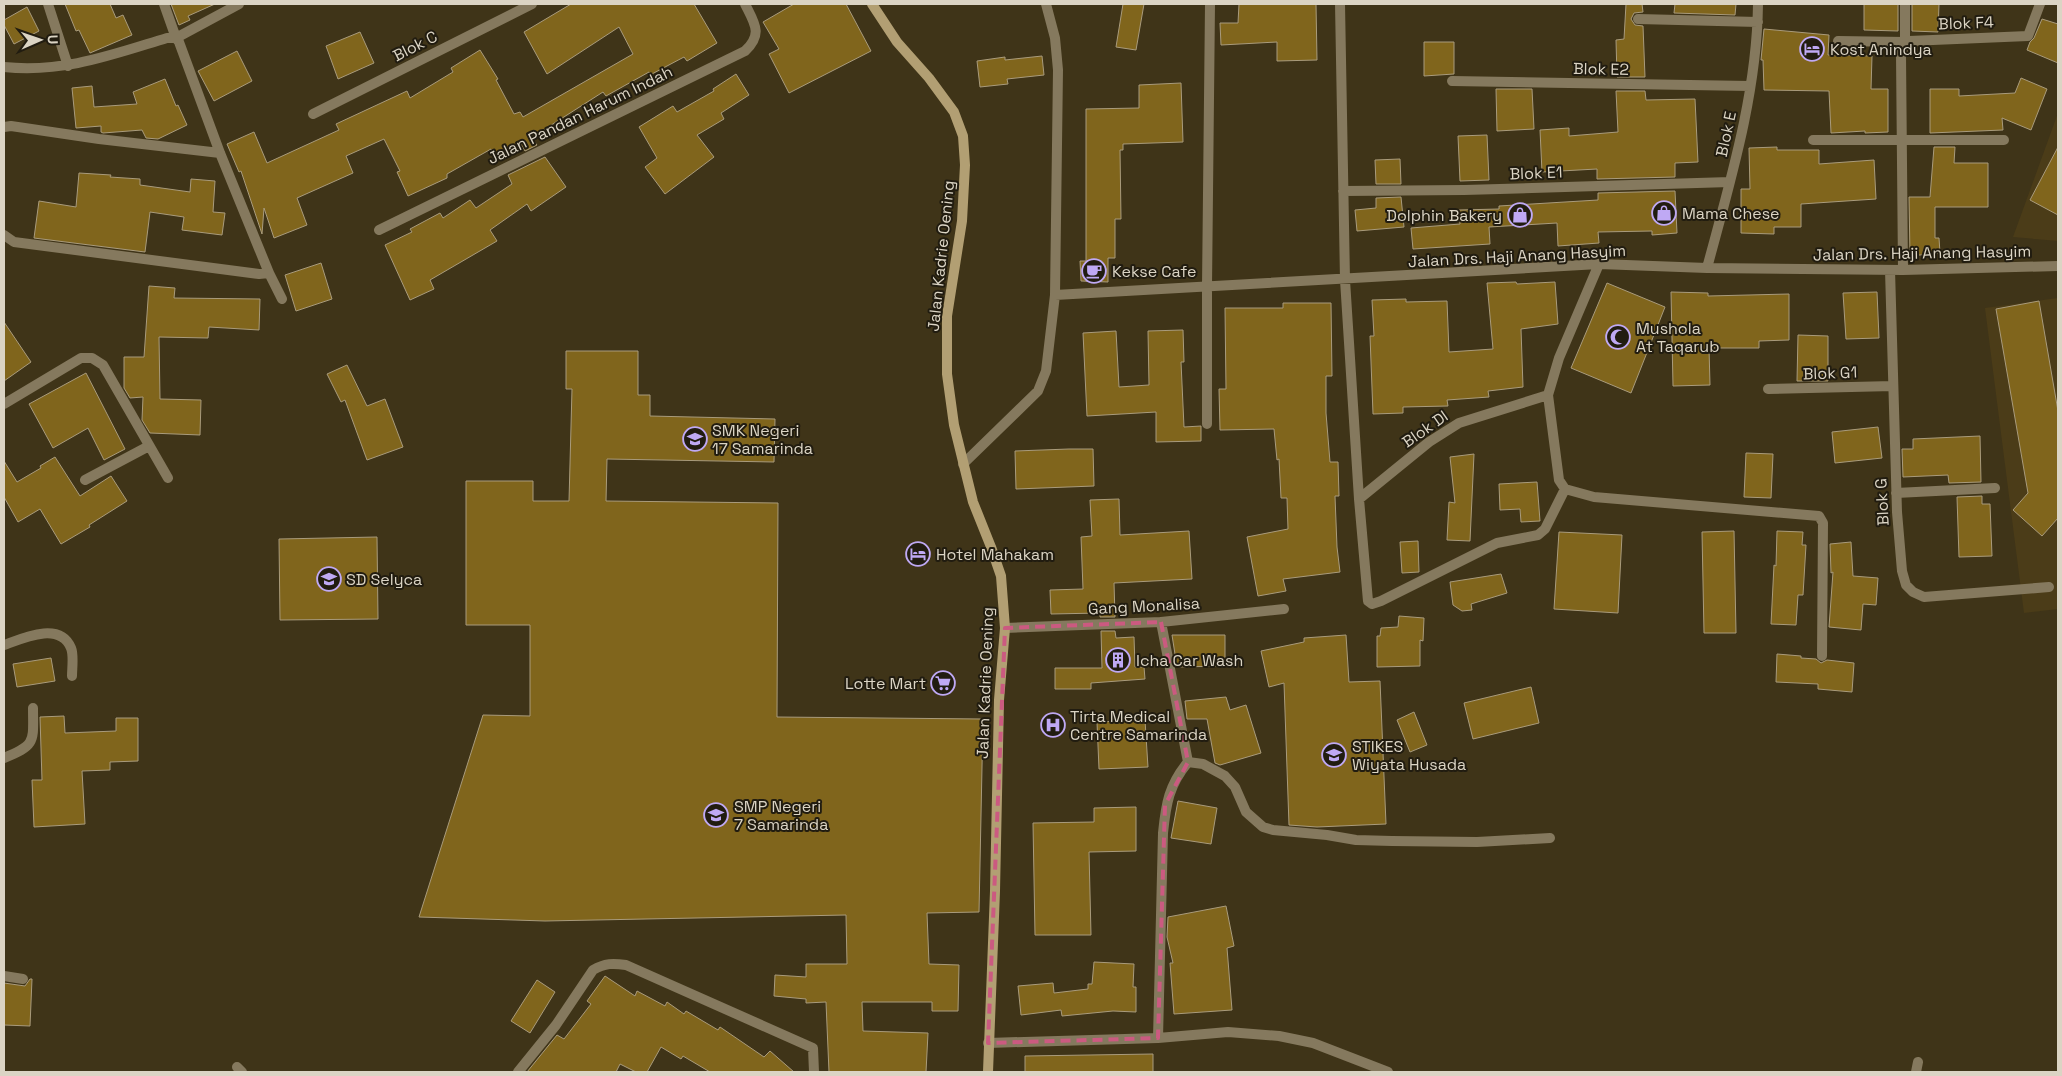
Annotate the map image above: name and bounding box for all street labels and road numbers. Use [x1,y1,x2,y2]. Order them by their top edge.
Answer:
street label: Blok F4 [1938,12,1994,34]
street label: Blok C [389,26,441,66]
street label: Blok E2 [1573,58,1629,80]
street label: Jalan Pandan Harum Indah [484,61,676,169]
street label: Blok E [1711,109,1741,159]
street label: Blok E1 [1509,162,1563,184]
street label: Jalan Kadrie Oening [923,179,959,333]
street label: Jalan Drs. Haji Anang Hasyim [1408,240,1626,272]
street label: Jalan Drs. Haji Anang Hasyim [1813,241,2031,265]
street label: Blok G1 [1802,362,1858,384]
street label: Blok DI [1398,406,1452,452]
street label: Blok G [1870,478,1894,526]
street label: Gang Monalisa [1087,593,1201,619]
street label: Jalan Kadrie Oening [972,607,998,759]

